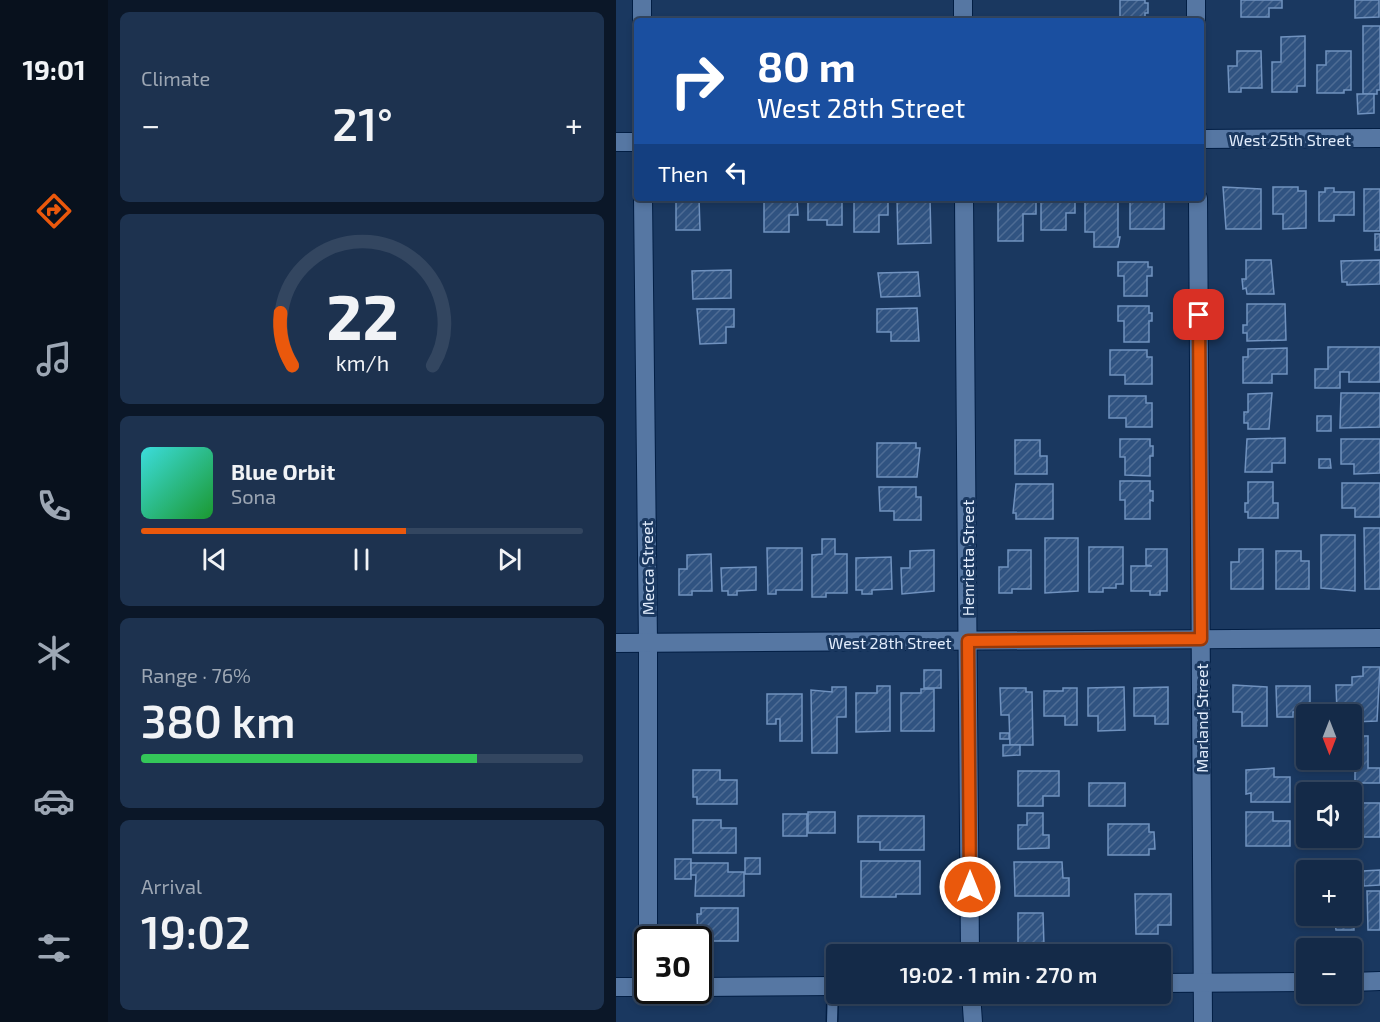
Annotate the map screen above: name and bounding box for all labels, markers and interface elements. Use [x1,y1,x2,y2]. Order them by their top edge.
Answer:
text: 80 m [757,40,856,90]
icon: right [658,42,736,120]
text: 19:01 [22,53,86,85]
text: Climate [141,66,210,90]
text: West 28th Street [757,91,965,123]
text: 21° [332,96,393,150]
text: − [141,104,160,144]
text: + [565,104,583,144]
street label: West 25th Street [1229,130,1351,149]
icon: left [720,156,753,189]
text: Then [658,160,708,186]
icon: directions [33,190,75,232]
text: 22 [326,278,398,353]
pin [1173,289,1224,340]
icon: arrive [1182,298,1215,331]
icon: music [33,338,75,380]
text: km/h [335,350,389,375]
text: Blue Orbit [231,458,335,484]
text: Sona [231,484,276,508]
icon: phone [33,485,75,527]
street label: Henrietta Street [958,500,977,616]
street label: Mecca Street [637,520,657,616]
icon: previous [198,543,231,576]
icon: pause [345,543,378,576]
icon: next [493,543,526,576]
icon: climate [33,632,75,674]
street label: West 28th Street [828,633,952,652]
text: Range · 76% [141,663,251,687]
street label: Marland Street [1192,663,1211,773]
text: 380 km [141,693,296,747]
north arrow [1296,704,1362,770]
map controls [1296,704,1362,1004]
icon: car [33,780,75,822]
button: sound [1296,782,1362,848]
position arrow [938,855,1002,919]
button: + [1296,860,1362,926]
text: Arrival [141,874,202,898]
text: 19:02 [141,904,251,958]
speed limit sign: 30 [634,926,712,1004]
icon: filters [33,927,75,969]
button: − [1296,938,1362,1004]
text: 19:02 · 1 min · 270 m [900,961,1097,987]

